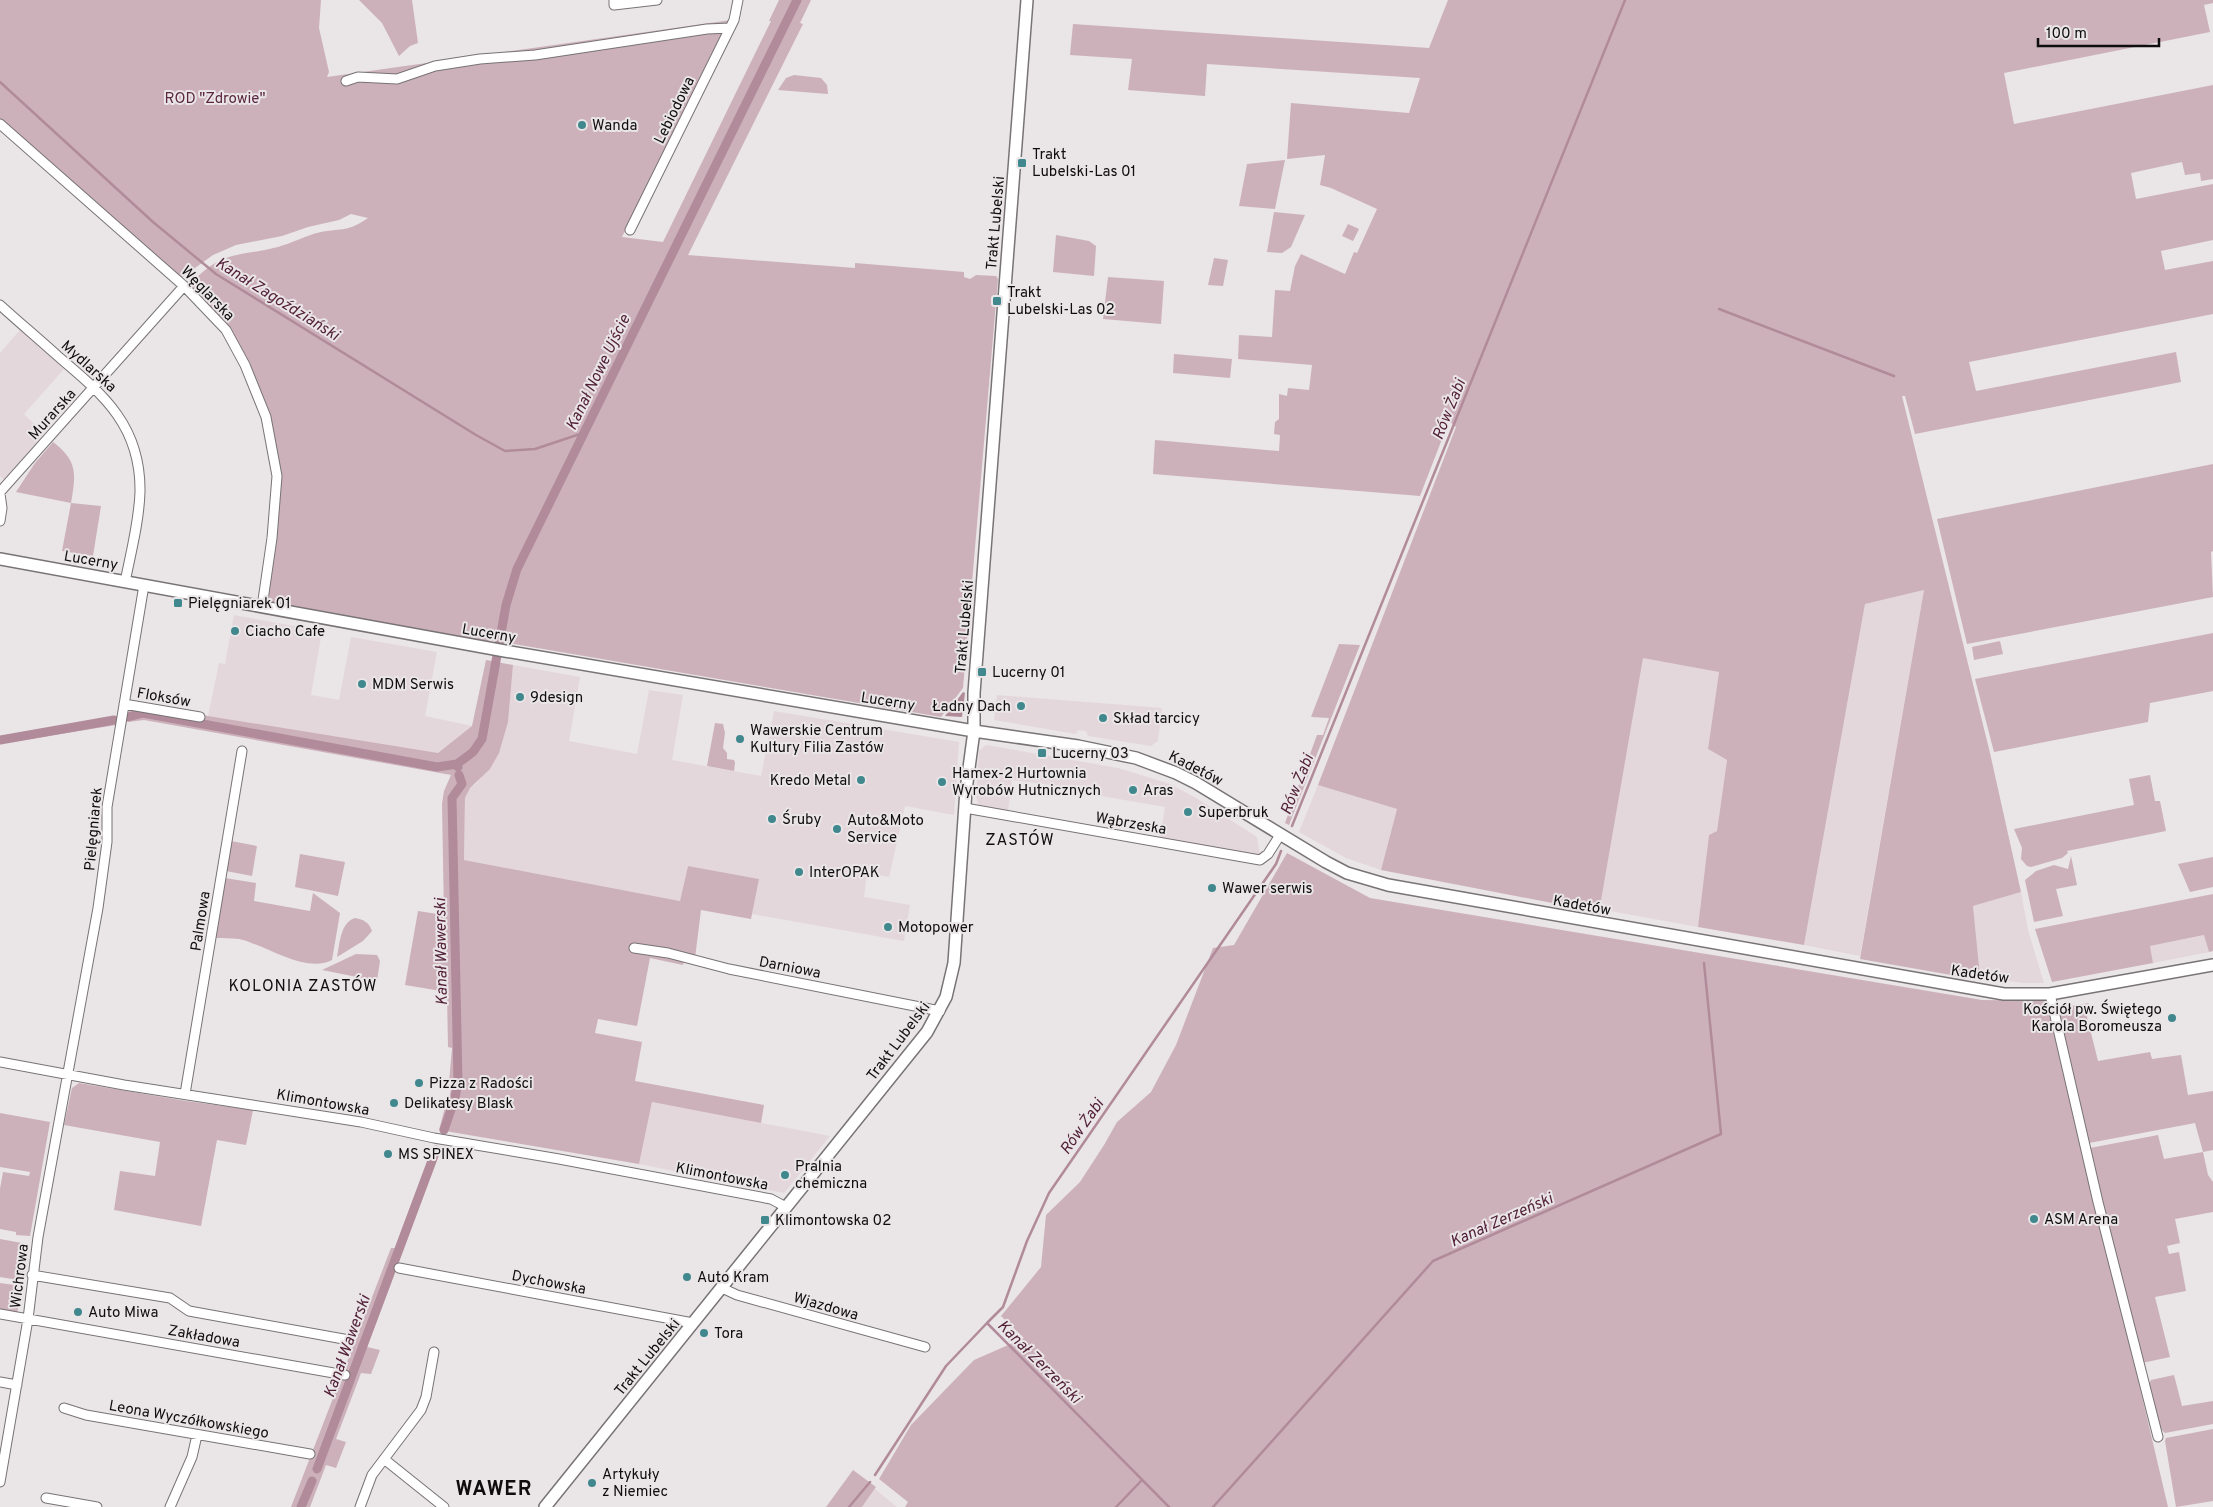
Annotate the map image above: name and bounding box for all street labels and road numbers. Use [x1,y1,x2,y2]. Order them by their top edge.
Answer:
street label: Lebiodowa [651,74,700,147]
street label: Trakt Lubelski [983,175,1010,271]
street label: Węglarska [176,263,238,326]
street label: Mydlarska [56,337,120,397]
street label: Murarska [25,385,81,445]
street label: Lucerny [62,547,119,576]
street label: Trakt Lubelski [952,579,979,675]
street label: Lucerny [460,620,517,649]
street label: Floksów [135,684,192,713]
street label: Lucerny [859,689,916,716]
street label: Kadetów [1165,748,1226,791]
street label: Pielęgniarek [81,786,108,872]
street label: Wąbrzeska [1094,809,1168,840]
street label: Palmowa [187,890,216,953]
street label: Kadetów [1551,892,1613,921]
street label: Darniowa [757,953,822,984]
street label: Kadetów [1949,962,2010,989]
street label: Trakt Lubelski [863,999,935,1085]
street label: Klimontowska [275,1086,371,1121]
street label: Klimontowska [674,1159,770,1196]
street label: Wichrowa [7,1243,34,1309]
street label: Dychowska [510,1267,588,1300]
street label: Wjazdowa [791,1289,860,1326]
street label: Trakt Lubelski [611,1315,685,1401]
street label: Zakładowa [166,1322,241,1353]
street label: Leona Wyczółkowskiego [107,1397,270,1444]

